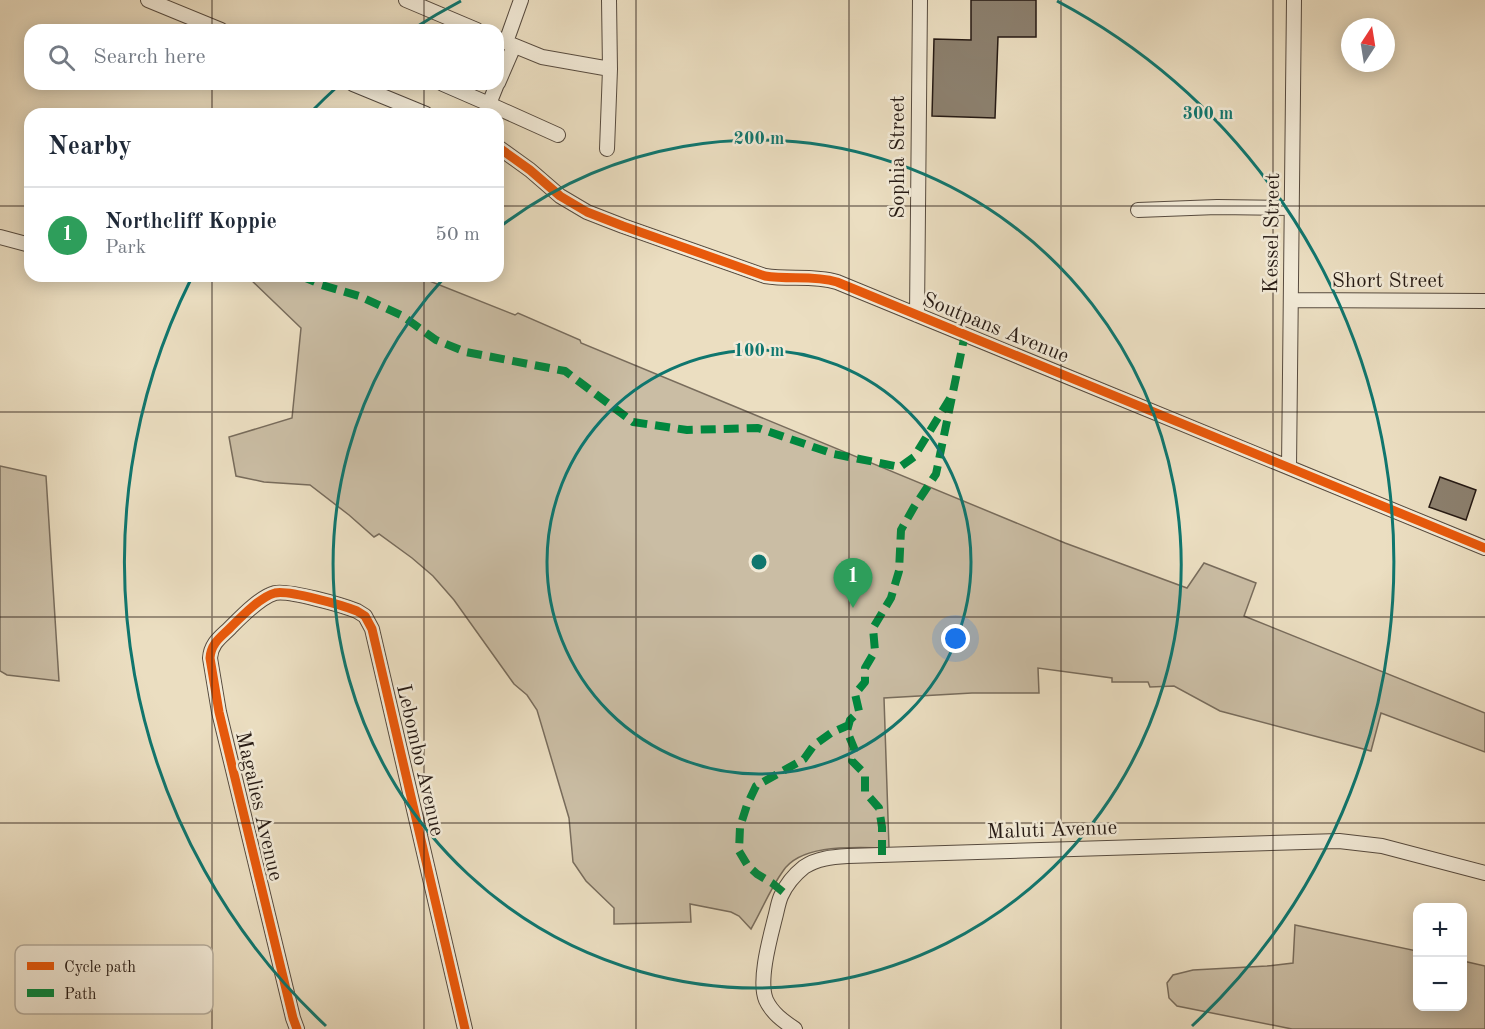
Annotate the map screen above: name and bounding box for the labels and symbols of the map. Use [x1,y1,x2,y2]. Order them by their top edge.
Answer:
north arrow [1341,18,1395,72]
street label: Sophia Street [888,95,909,219]
text: 300 m [1183,105,1233,123]
text: 200 m [734,130,784,148]
street label: Kessel Street [1261,173,1284,294]
street label: Short Street [1332,271,1444,292]
street label: Soutpans Avenue [919,289,1072,367]
text: 100 m [734,342,784,360]
centre of rings [749,552,769,572]
pin: 1 [834,558,872,608]
your location [941,624,970,653]
street label: Lebombo Avenue [392,682,447,838]
street label: Magalies Avenue [231,730,286,883]
street label: Maluti Avenue [986,818,1118,843]
legend [15,945,213,1014]
text: Cycle path [64,960,136,976]
text: Path [64,987,97,1003]

